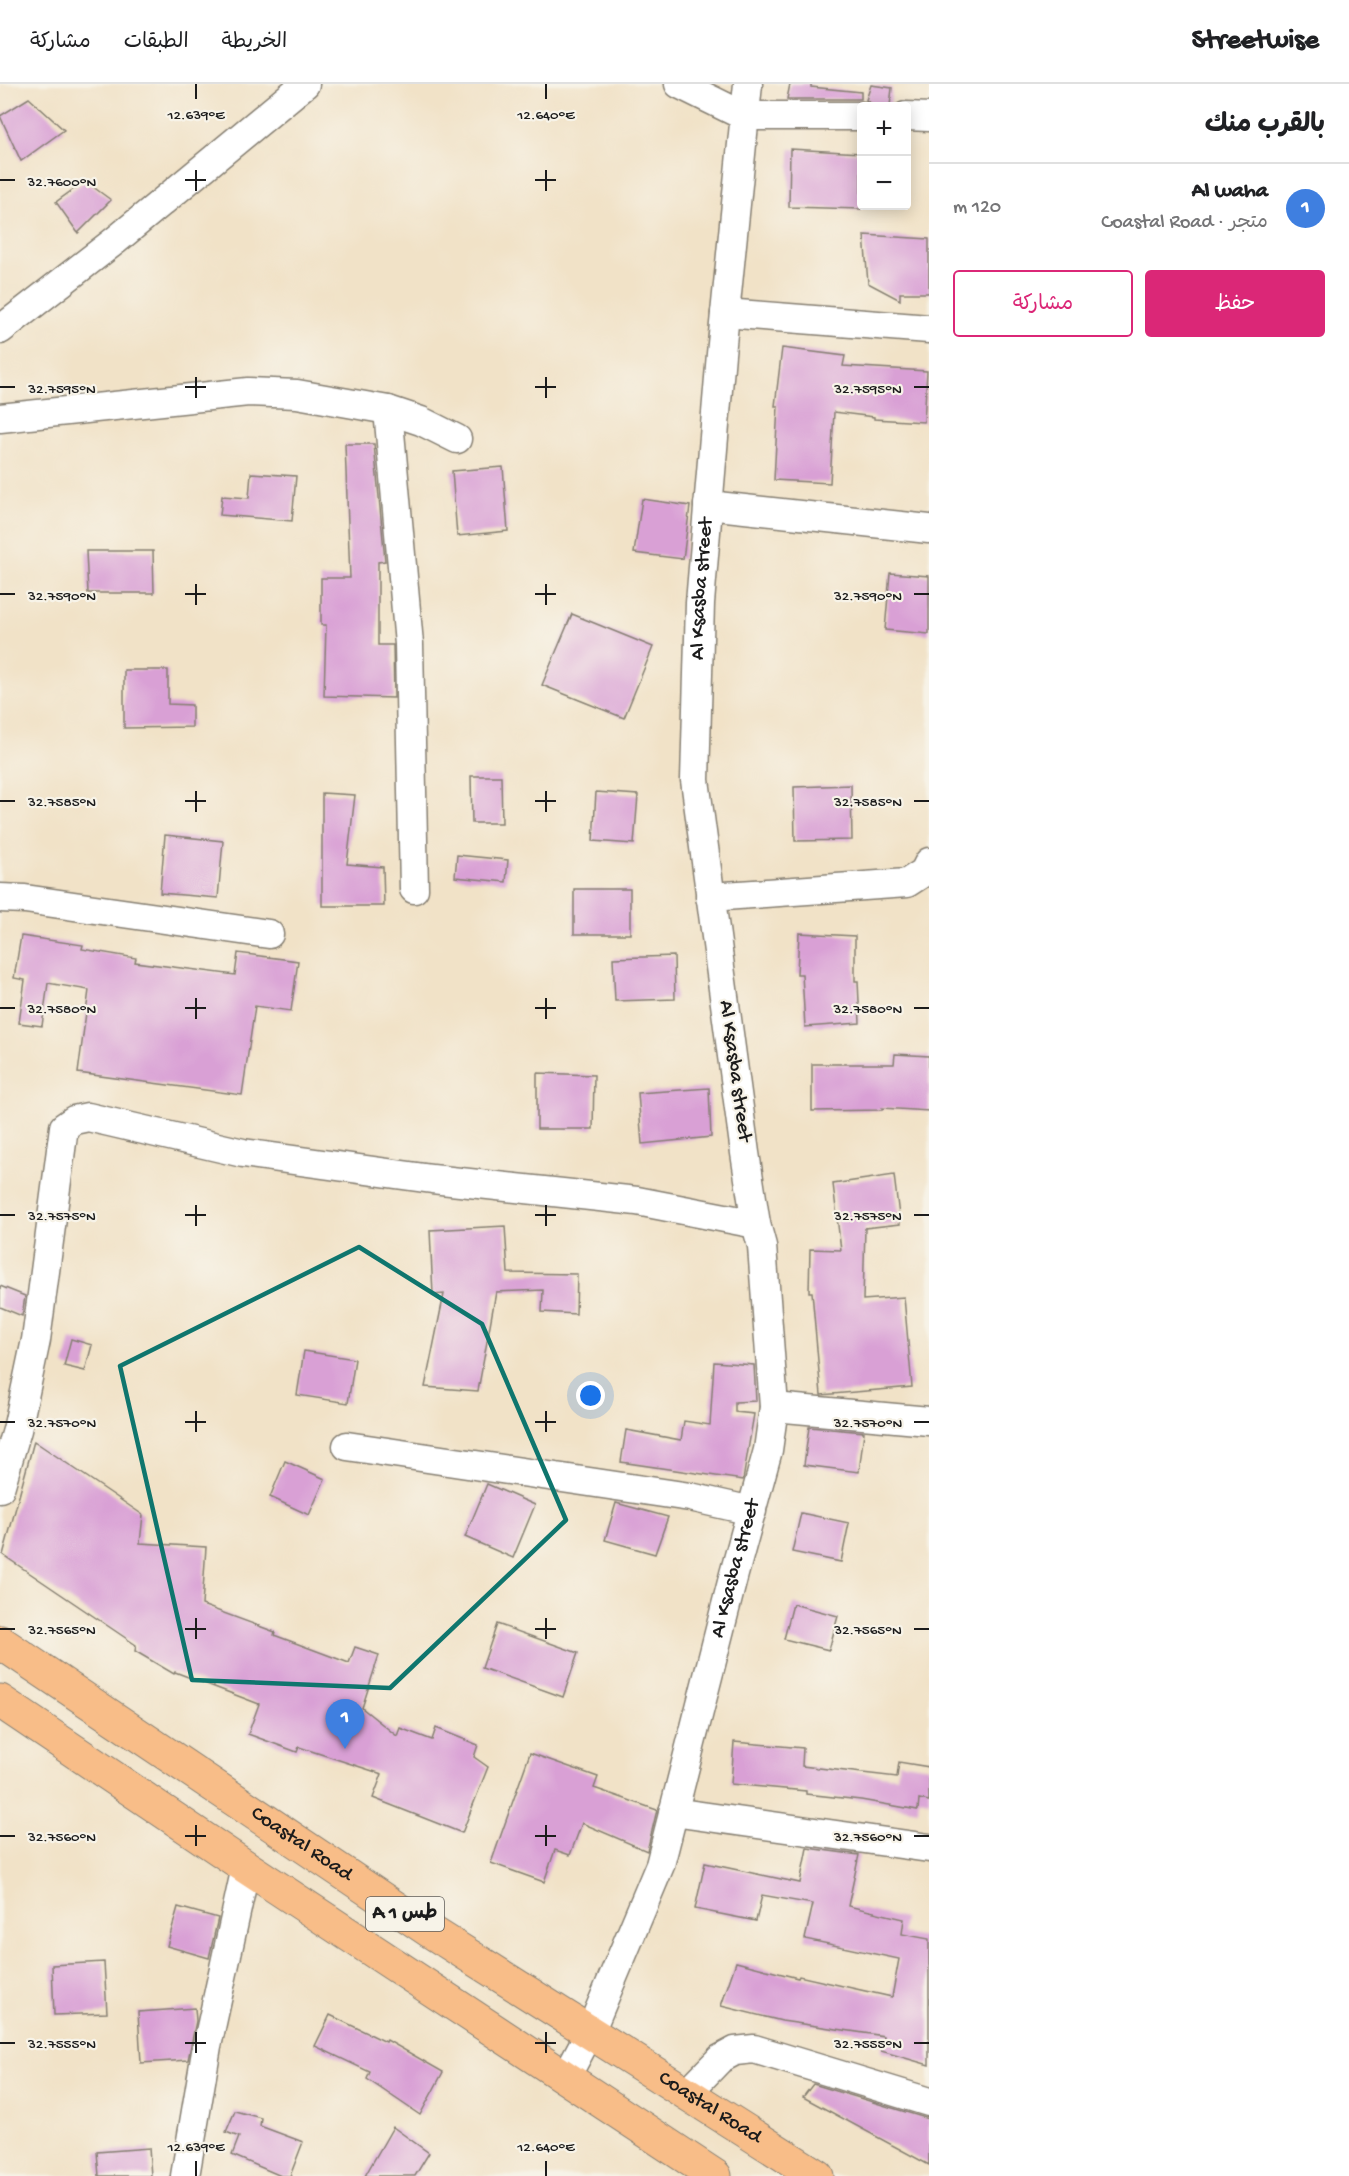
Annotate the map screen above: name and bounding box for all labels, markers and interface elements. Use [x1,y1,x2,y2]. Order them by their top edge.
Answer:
text: Streetwise [1192,25,1319,58]
text: مشاركة [30,31,91,56]
text: الطبقات [124,31,189,56]
text: الخريطة [222,31,287,56]
map controls [857,102,911,210]
button: + [857,102,911,156]
text: 12.639°E [166,107,225,125]
text: 12.640°E [516,107,575,125]
text: بالقرب منك [1205,111,1325,142]
button: − [857,156,911,210]
text: 32.7600°N [27,174,97,192]
text: Al waha [1192,179,1268,205]
text: 120 m [953,197,1001,220]
text: 1 [1301,197,1310,220]
text: متجر · Coastal Road [1101,212,1268,235]
button: مشاركة [953,270,1133,337]
button: حفظ [1145,270,1325,337]
text: 32.7595°N [27,381,96,399]
text: 32.7595°N [833,381,902,399]
street label: Al Ksasba street [686,514,720,660]
text: 32.7590°N [27,588,96,606]
text: 32.7590°N [833,588,902,606]
text: 32.7585°N [27,794,96,812]
text: 32.7585°N [833,794,902,812]
street label: Al Ksasba street [712,999,757,1146]
text: 32.7580°N [27,1001,97,1019]
text: 32.7580°N [833,1001,903,1019]
text: 32.7575°N [27,1208,96,1226]
text: 32.7575°N [833,1208,902,1226]
your location [576,1381,605,1410]
text: 32.7570°N [27,1415,96,1433]
text: 32.7570°N [833,1415,902,1433]
street label: Al Ksasba street [706,1494,767,1641]
text: 32.7565°N [27,1622,96,1640]
text: 32.7565°N [833,1622,902,1640]
pin: 1 [326,1700,364,1749]
street label: Coastal Road [246,1801,358,1889]
text: 32.7560°N [27,1829,96,1847]
text: 32.7560°N [833,1829,902,1847]
road number: A 1 طس [366,1897,444,1931]
text: 32.7555°N [27,2036,96,2054]
text: 32.7555°N [833,2036,902,2054]
street label: Coastal Road [653,2066,767,2151]
text: 12.639°E [166,2139,225,2157]
text: 12.640°E [516,2139,575,2157]

